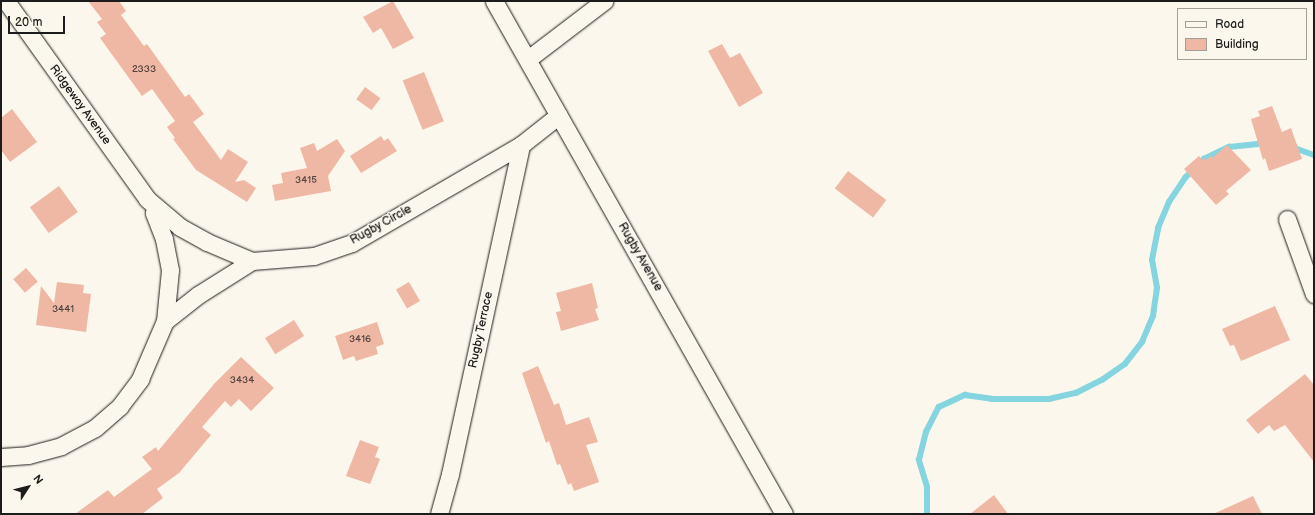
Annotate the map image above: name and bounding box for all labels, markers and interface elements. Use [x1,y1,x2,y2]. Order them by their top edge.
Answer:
scale bar [10,8,67,34]
legend [1177,8,1307,60]
text: 20 m [15,15,42,30]
text: Road [1215,17,1244,32]
text: Building [1215,37,1259,52]
street label: Ridgeway Avenue [46,62,114,148]
house number: 2333 [132,64,156,76]
house number: 3415 [295,175,317,187]
street label: Rugby Circle [347,202,415,248]
street label: Rugby Avenue [614,220,666,294]
street label: Rugby Terrace [466,290,496,370]
house number: 3441 [52,304,74,316]
house number: 3416 [349,334,371,346]
house number: 3434 [230,375,254,387]
north arrow [8,467,48,507]
text: N [30,472,46,487]

